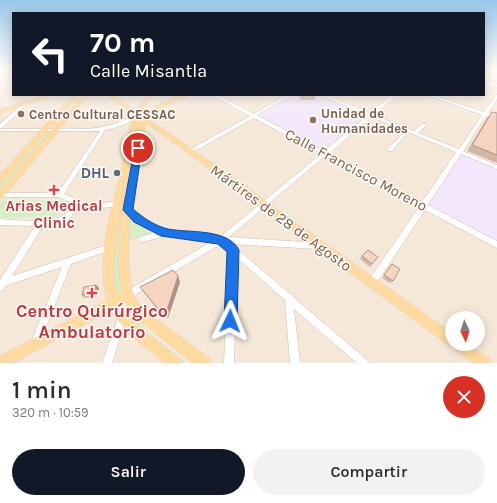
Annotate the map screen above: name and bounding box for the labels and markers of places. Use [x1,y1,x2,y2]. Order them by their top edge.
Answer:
place label: Unidad de Humanidades [321,106,408,136]
place label: Centro Cultural CESSAC [29,107,175,122]
marker: Centro Cultural CESSAC [16,109,26,119]
marker: Unidad de Humanidades [308,115,318,125]
pin [121,131,155,165]
place label: DHL [81,164,110,182]
marker: DHL [112,168,122,178]
marker: Arias Medical Clinic [48,184,60,196]
place label: Arias Medical Clinic [5,197,103,232]
marker: Centro Quirúrgico Ambulatorio [86,287,98,299]
place label: Centro Quirúrgico Ambulatorio [16,300,168,343]

